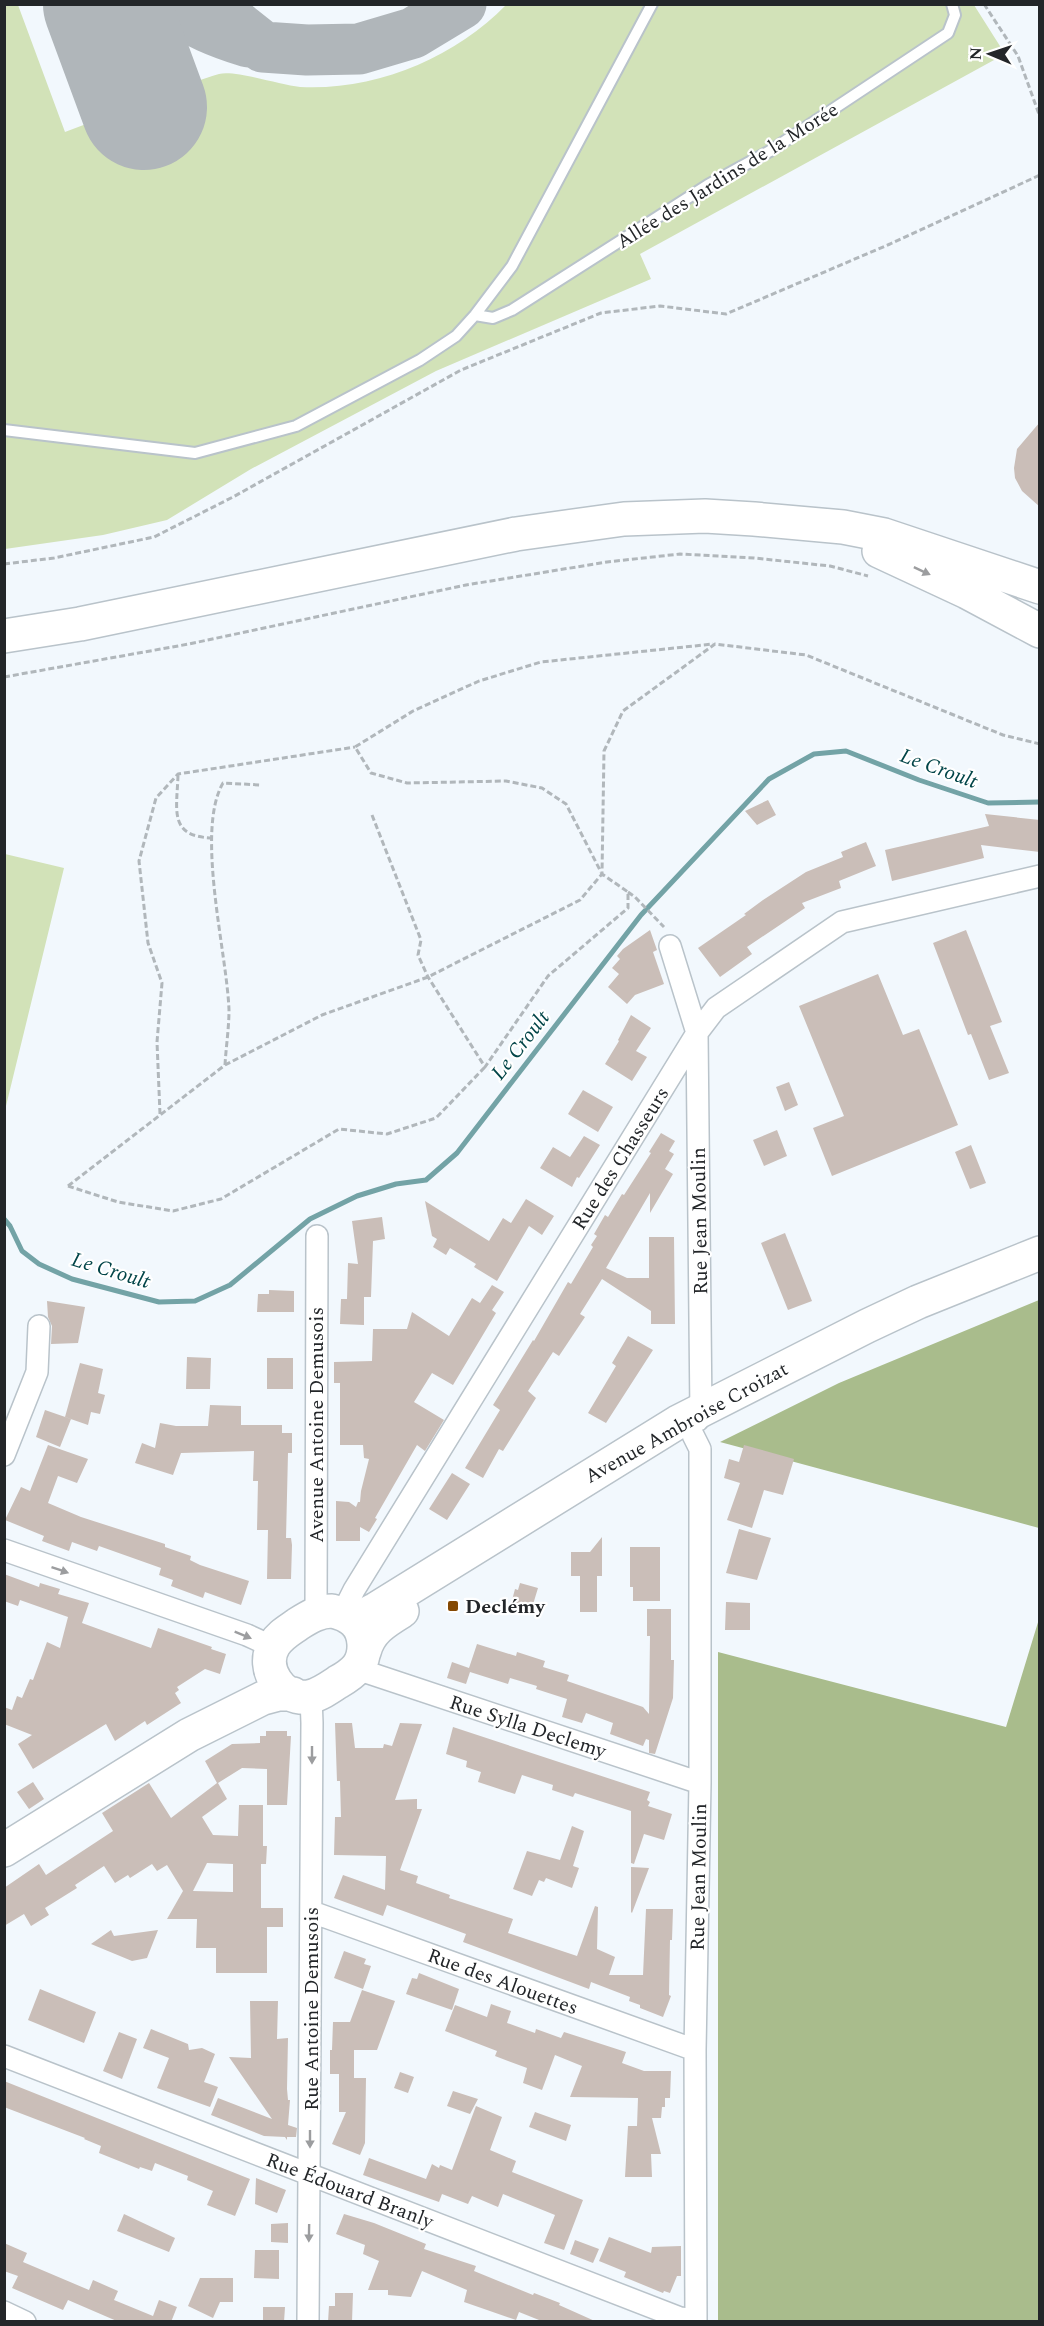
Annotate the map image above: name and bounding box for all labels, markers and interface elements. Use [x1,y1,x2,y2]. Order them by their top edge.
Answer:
north arrow [960,24,1020,84]
text: N [964,47,988,60]
street label: Allée des Jardins de la Morée [611,95,844,257]
one-way arrow [914,567,931,576]
water label: Le Croult [895,740,982,798]
water label: Le Croult [483,1004,559,1087]
street label: Rue des Chasseurs [565,1081,677,1236]
street label: Rue Jean Moulin [684,1147,716,1295]
water label: Le Croult [67,1244,154,1298]
street label: Avenue Antoine Demusois [302,1307,332,1543]
street label: Avenue Ambroise Croizat [579,1354,794,1491]
one-way arrow [51,1565,69,1575]
place label: Declémy [465,1592,546,1622]
marker: Declémy [446,1599,460,1613]
one-way arrow [235,1630,253,1640]
street label: Rue Sylla Declemy [445,1687,611,1767]
one-way arrow [307,1746,317,1765]
street label: Rue Jean Moulin [683,1803,715,1951]
street label: Rue Antoine Demusois [297,1907,327,2111]
street label: Rue des Alouettes [423,1941,582,2023]
one-way arrow [305,2130,315,2149]
street label: Rue Édouard Branly [261,2145,439,2237]
one-way arrow [304,2224,314,2243]

